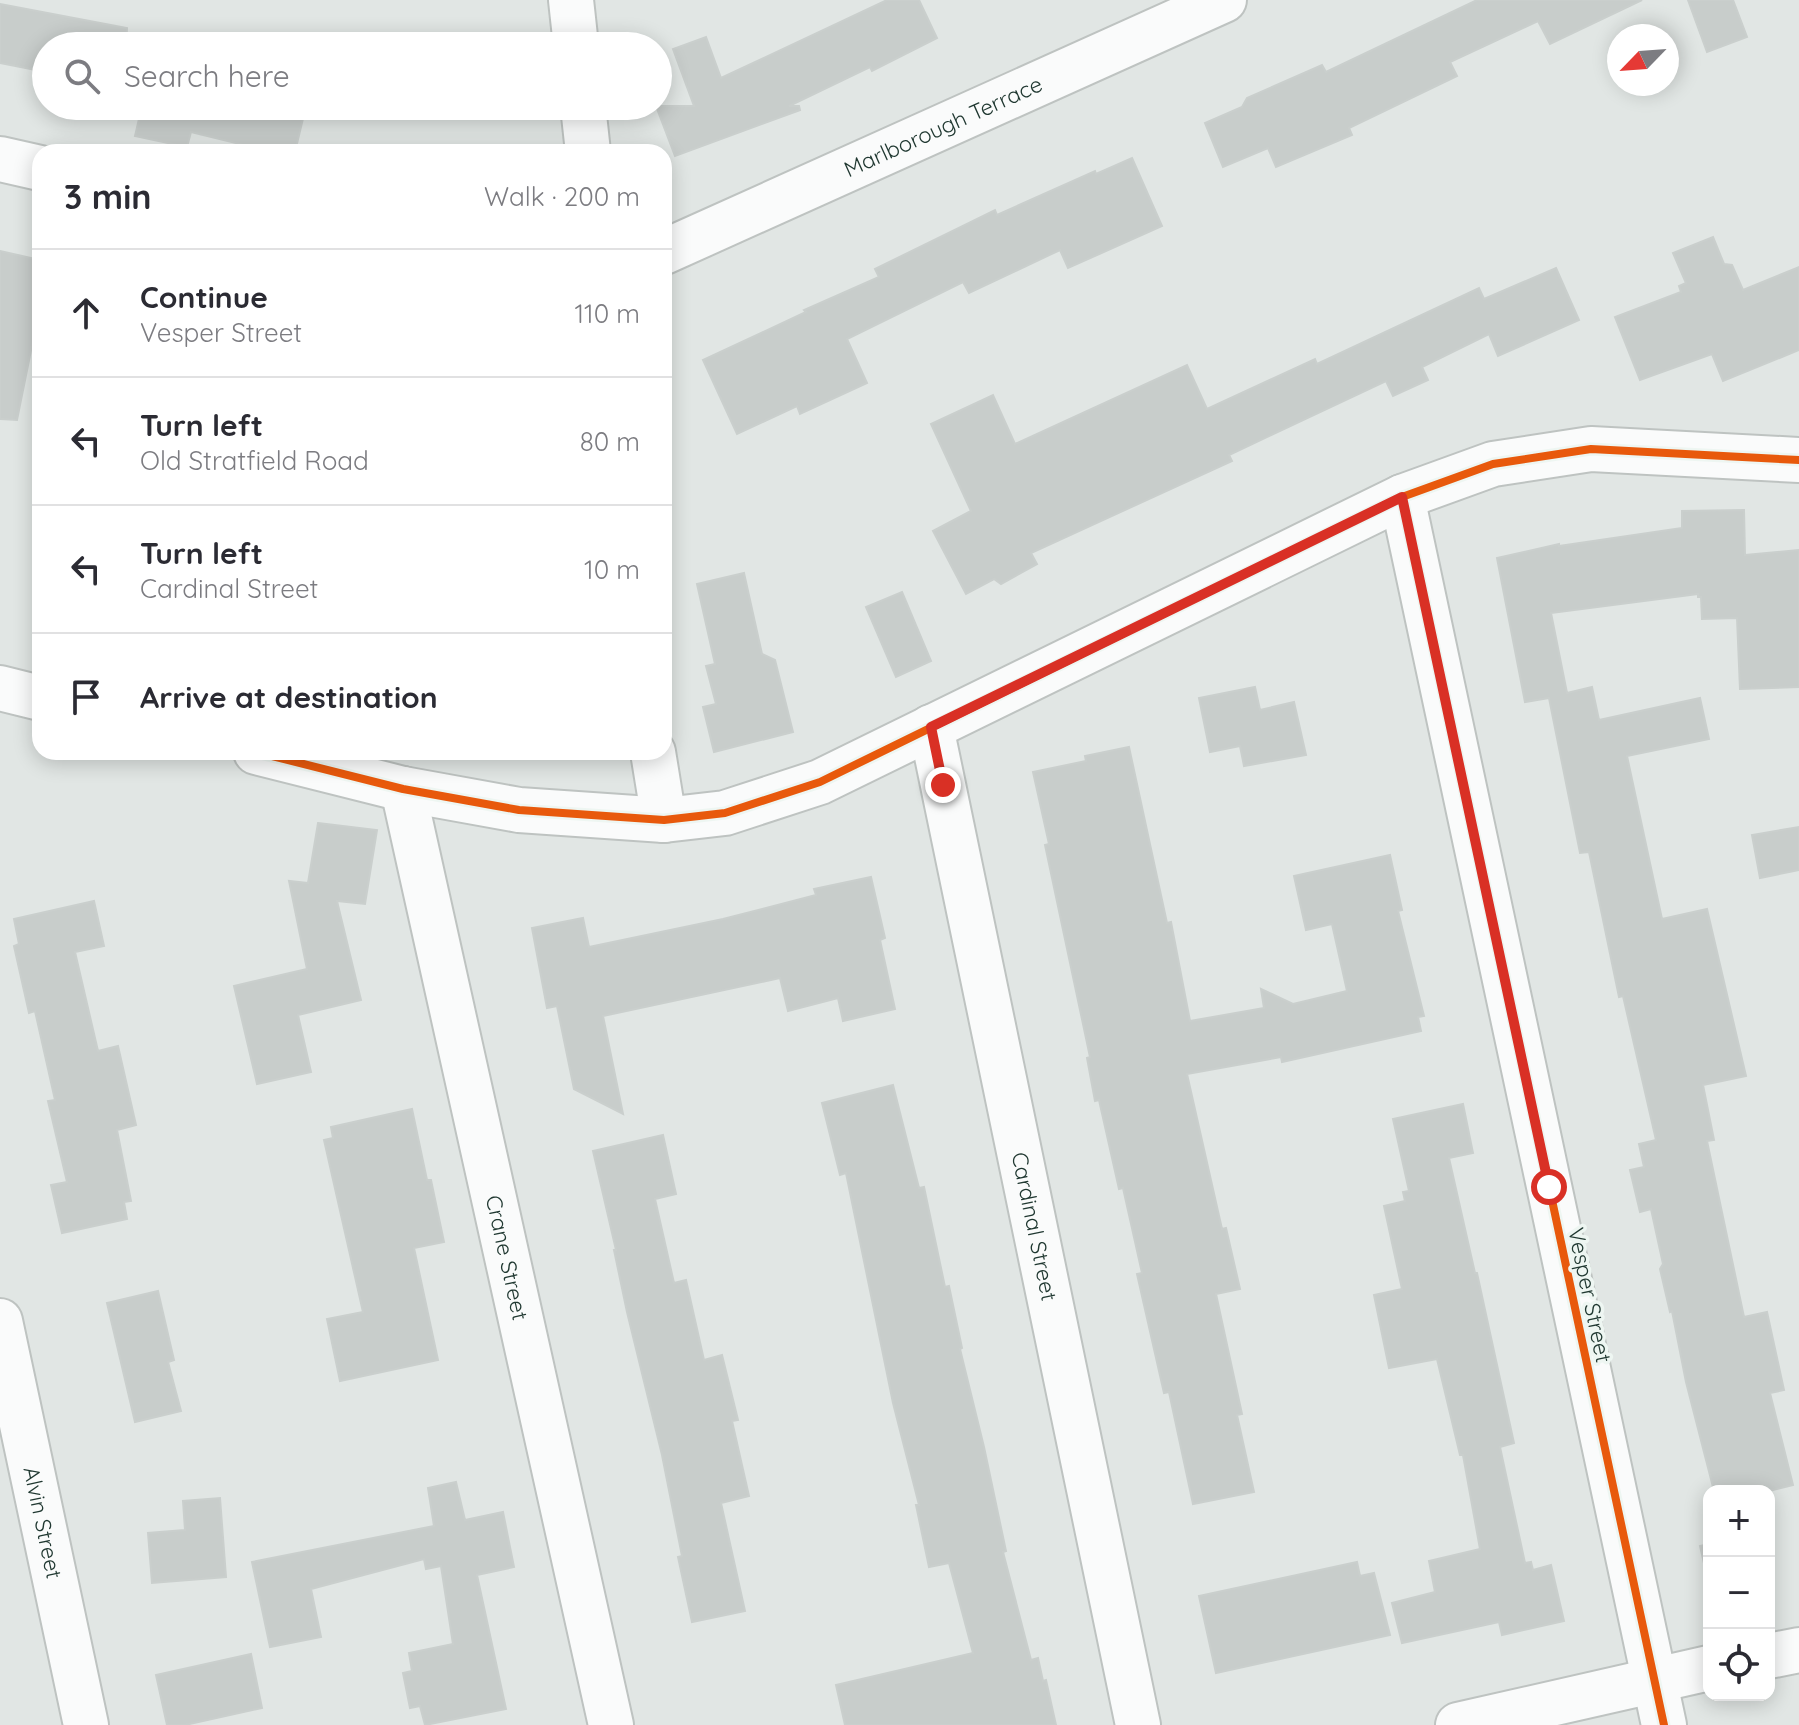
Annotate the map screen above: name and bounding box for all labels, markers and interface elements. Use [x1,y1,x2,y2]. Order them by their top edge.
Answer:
north arrow [1607,24,1679,96]
search box [32,32,672,120]
icon: search [60,54,104,98]
text: Search here [124,57,290,95]
street label: Marlborough Terrace [839,70,1047,183]
text: 3 min [64,175,151,218]
text: Walk · 200 m [484,180,640,213]
text: Continue [140,278,268,316]
icon: ahead [64,291,108,335]
text: 110 m [574,297,640,330]
text: Vesper Street [140,316,302,349]
text: Turn left [140,406,263,444]
icon: left [64,419,108,463]
text: 80 m [580,425,640,458]
text: Old Stratfield Road [140,444,369,477]
text: Turn left [140,534,263,572]
icon: left [64,547,108,591]
text: 10 m [584,553,640,586]
text: Cardinal Street [140,572,318,605]
icon: arrive [64,675,108,719]
text: Arrive at destination [140,678,438,716]
route end [925,767,961,803]
street label: Cardinal Street [1006,1150,1064,1303]
route start [1531,1169,1567,1205]
street label: Crane Street [480,1192,535,1323]
street label: Vesper Street [1562,1225,1618,1365]
street label: Alvin Street [17,1464,68,1581]
map controls [1703,1485,1775,1701]
button: + [1703,1485,1775,1557]
button: − [1703,1557,1775,1629]
button: locate [1703,1629,1775,1701]

